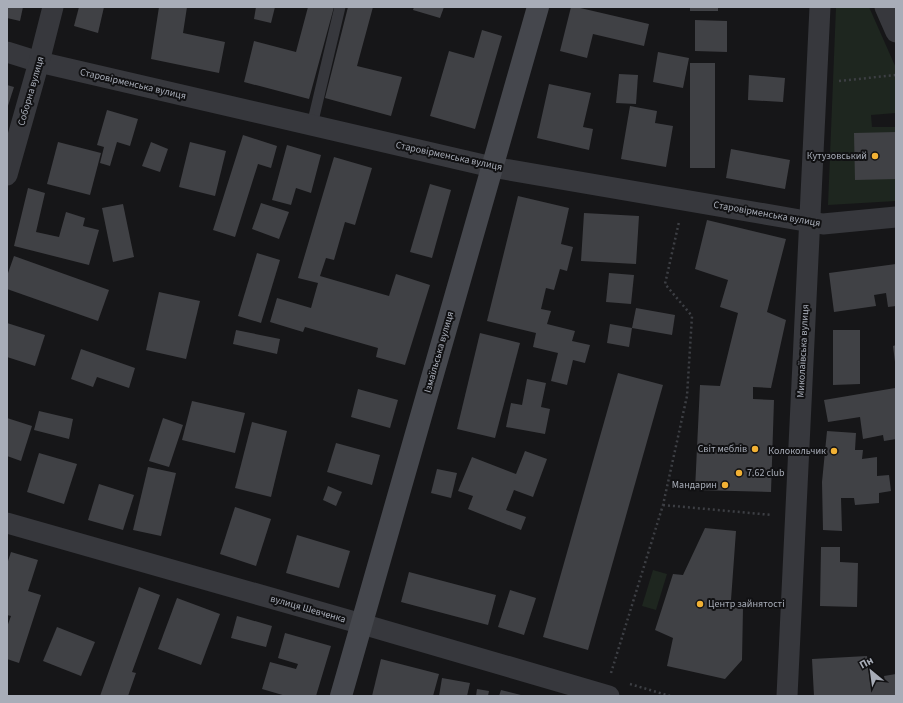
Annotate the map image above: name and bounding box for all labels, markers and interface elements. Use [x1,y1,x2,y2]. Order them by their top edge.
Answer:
street label: Соборна вулиця [14,55,48,127]
street label: Старовірменська вулиця [79,65,187,103]
street label: Старовірменська вулиця [394,138,504,174]
place label: Кутузовський [807,149,867,163]
marker: Кутузовський [870,151,880,161]
street label: Старовірменська вулиця [712,198,822,230]
street label: Миколаївська вулиця [794,304,812,398]
street label: Ізмаїльська вулиця [421,310,457,394]
place label: Світ меблів [698,442,747,456]
marker: Світ меблів [750,444,760,454]
place label: Колокольчик [768,444,826,458]
marker: Колокольчик [829,446,839,456]
place label: 7.62 club [747,466,785,480]
marker: 7.62 club [734,468,744,478]
place label: Мандарин [672,478,717,492]
marker: Мандарин [720,480,730,490]
street label: вулиця Шевченка [269,592,347,626]
place label: Центр зайнятості [708,597,785,611]
marker: Центр зайнятості [695,599,705,609]
north arrow [851,651,891,691]
text: Пн [857,653,876,673]

